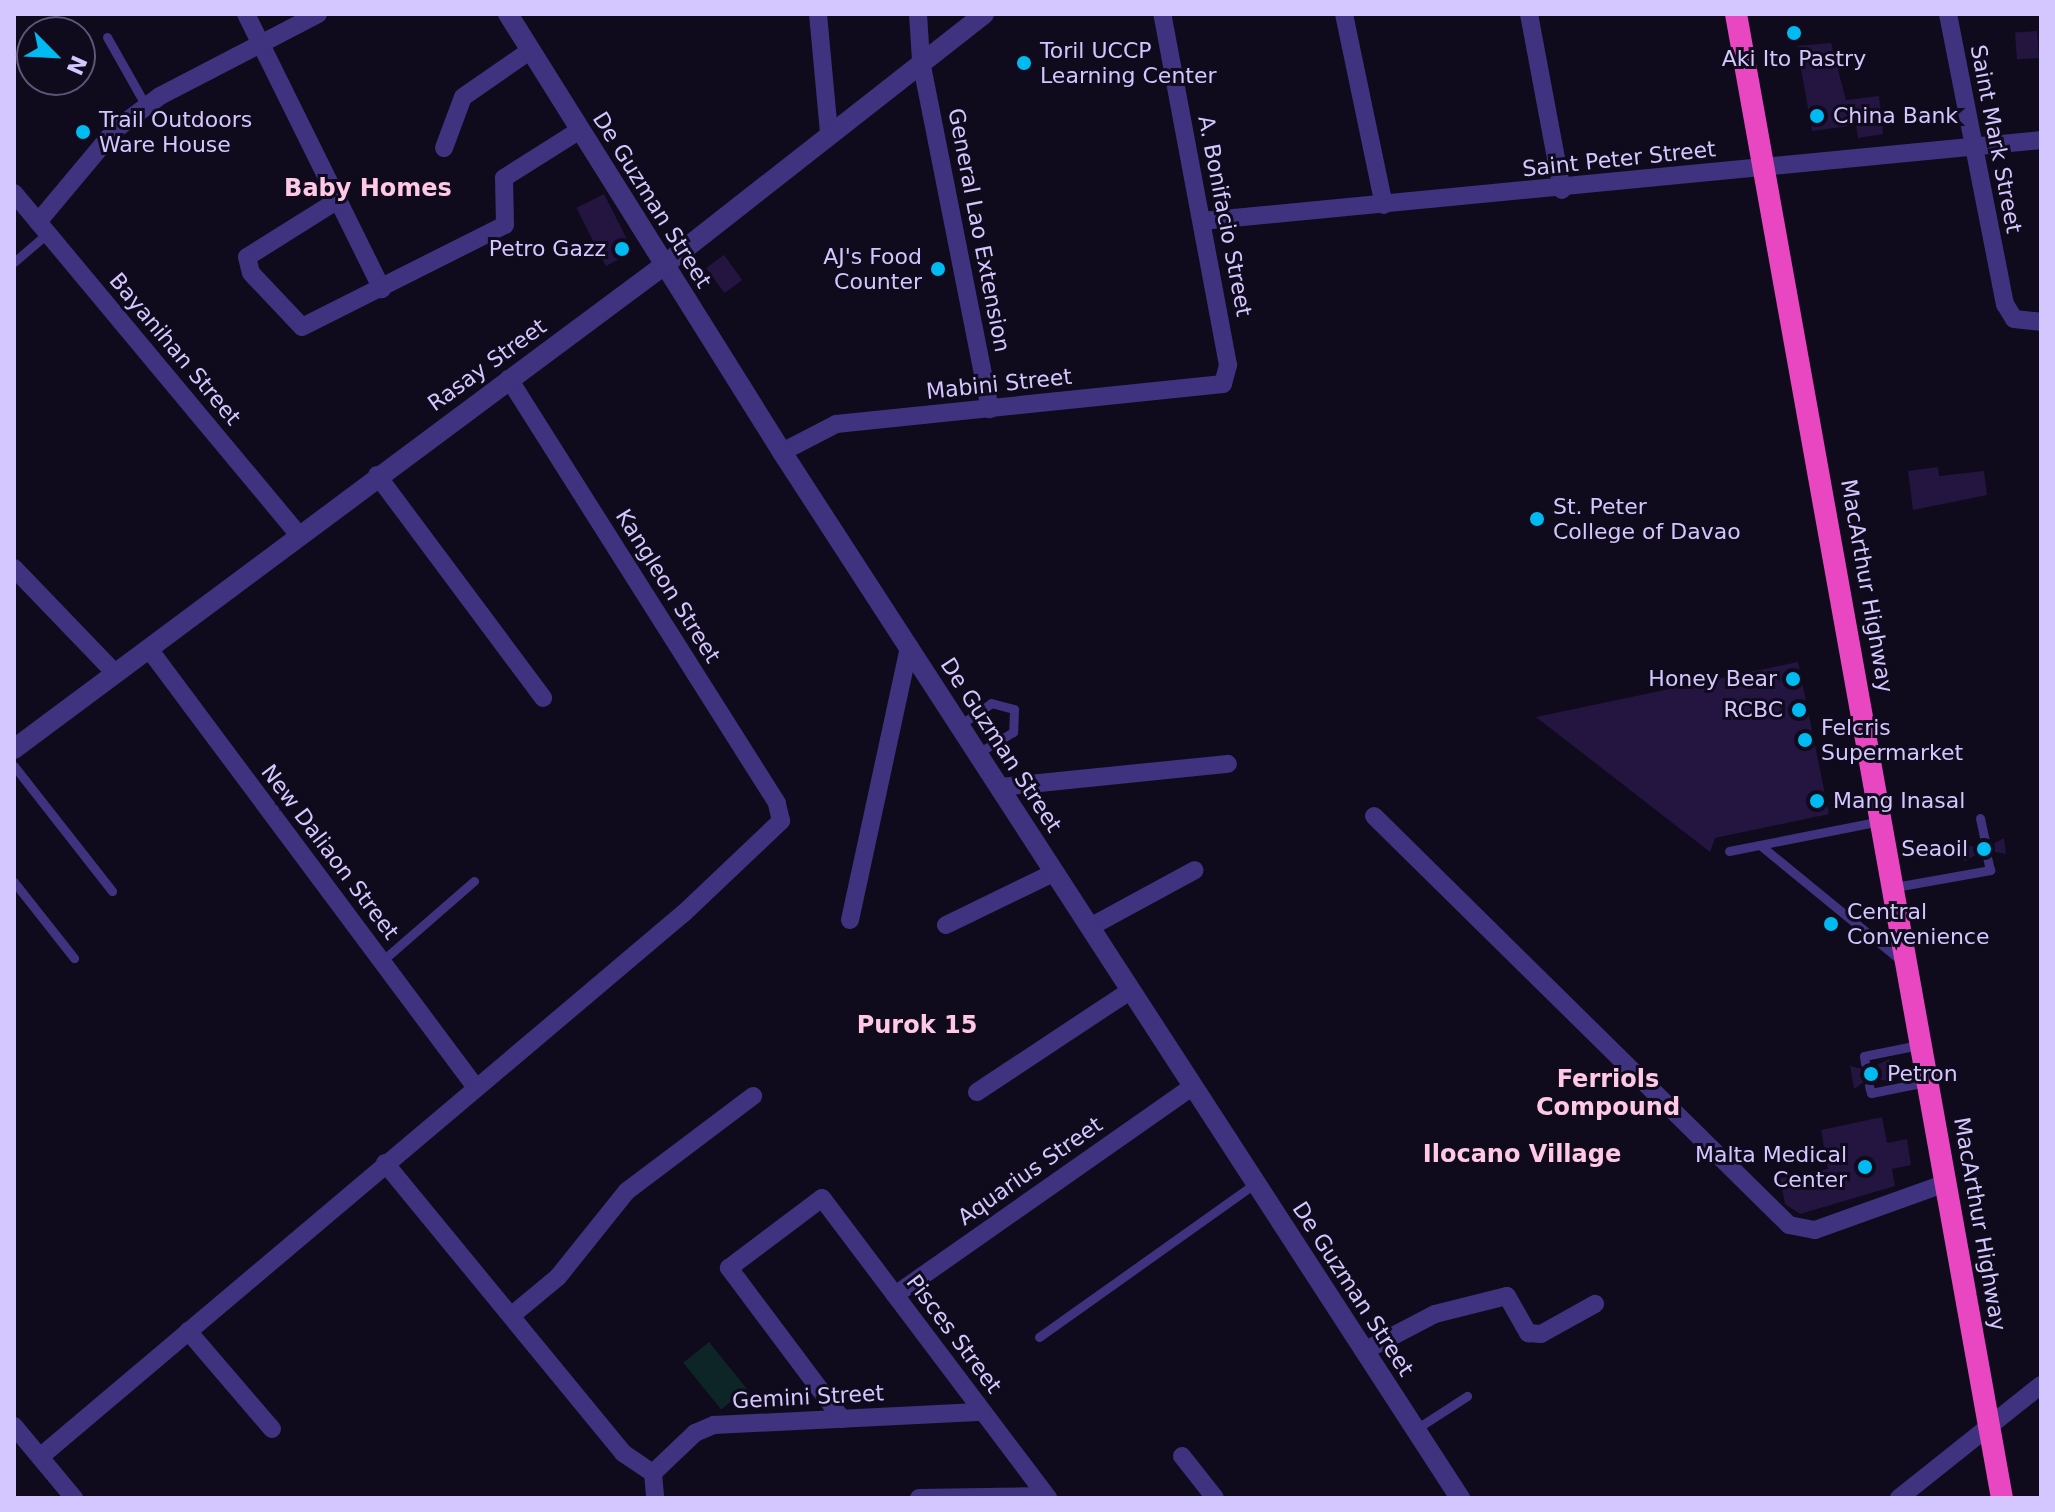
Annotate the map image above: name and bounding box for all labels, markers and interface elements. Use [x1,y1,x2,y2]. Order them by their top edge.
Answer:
north arrow [16,16,96,96]
marker: Aki Ito Pastry [1785,24,1803,42]
place label: Toril UCCP Learning Center [1040,37,1217,88]
street label: Saint Mark Street [1965,43,2027,235]
place label: Aki Ito Pastry [1722,46,1866,72]
text: N [61,52,92,79]
marker: Toril UCCP Learning Center [1015,54,1033,72]
place label: China Bank [1833,103,1958,129]
place label: Trail Outdoors Ware House [99,106,252,158]
street label: General Lao Extension [942,106,1016,354]
street label: De Guzman Street [587,107,717,293]
marker: China Bank [1808,107,1826,125]
street label: A. Bonifacio Street [1193,113,1257,319]
marker: Trail Outdoors Ware House [74,123,92,141]
street label: Saint Peter Street [1521,136,1717,182]
district label: Baby Homes [284,175,452,203]
place label: Petro Gazz [489,236,606,262]
marker: Petro Gazz [613,240,631,258]
place label: AJ's Food Counter [823,243,922,294]
marker: AJ's Food Counter [929,260,947,278]
street label: Bayanihan Street [104,268,246,430]
street label: Rasay Street [423,313,551,417]
street label: Mabini Street [925,363,1073,405]
street label: MacArthur Highway [1835,477,1899,695]
place label: St. Peter College of Davao [1553,493,1741,544]
street label: Kangleon Street [610,504,726,668]
marker: St. Peter College of Davao [1528,510,1546,528]
street label: De Guzman Street [935,653,1067,837]
place label: Honey Bear [1648,666,1777,692]
marker: Honey Bear [1784,670,1802,688]
place label: RCBC [1723,697,1783,723]
marker: RCBC [1790,701,1808,719]
place label: Felcris Supermarket [1821,714,1963,766]
marker: Felcris Supermarket [1796,731,1814,749]
street label: New Daliaon Street [256,759,404,945]
place label: Mang Inasal [1833,788,1965,814]
marker: Mang Inasal [1808,792,1826,810]
place label: Seaoil [1901,836,1968,862]
marker: Seaoil [1975,840,1993,858]
place label: Central Convenience [1847,898,1989,950]
marker: Central Convenience [1822,915,1840,933]
district label: Purok 15 [857,1012,977,1040]
place label: Petron [1887,1061,1958,1087]
marker: Petron [1862,1065,1880,1083]
district label: Ferriols Compound [1536,1066,1680,1122]
street label: Aquarius Street [953,1111,1107,1231]
street label: MacArthur Highway [1948,1115,2012,1333]
district label: Ilocano Village [1423,1141,1621,1169]
place label: Malta Medical Center [1695,1141,1847,1192]
marker: Malta Medical Center [1854,1156,1876,1178]
street label: De Guzman Street [1287,1197,1419,1381]
street label: Pisces Street [901,1270,1007,1398]
street label: Gemini Street [731,1380,885,1414]

